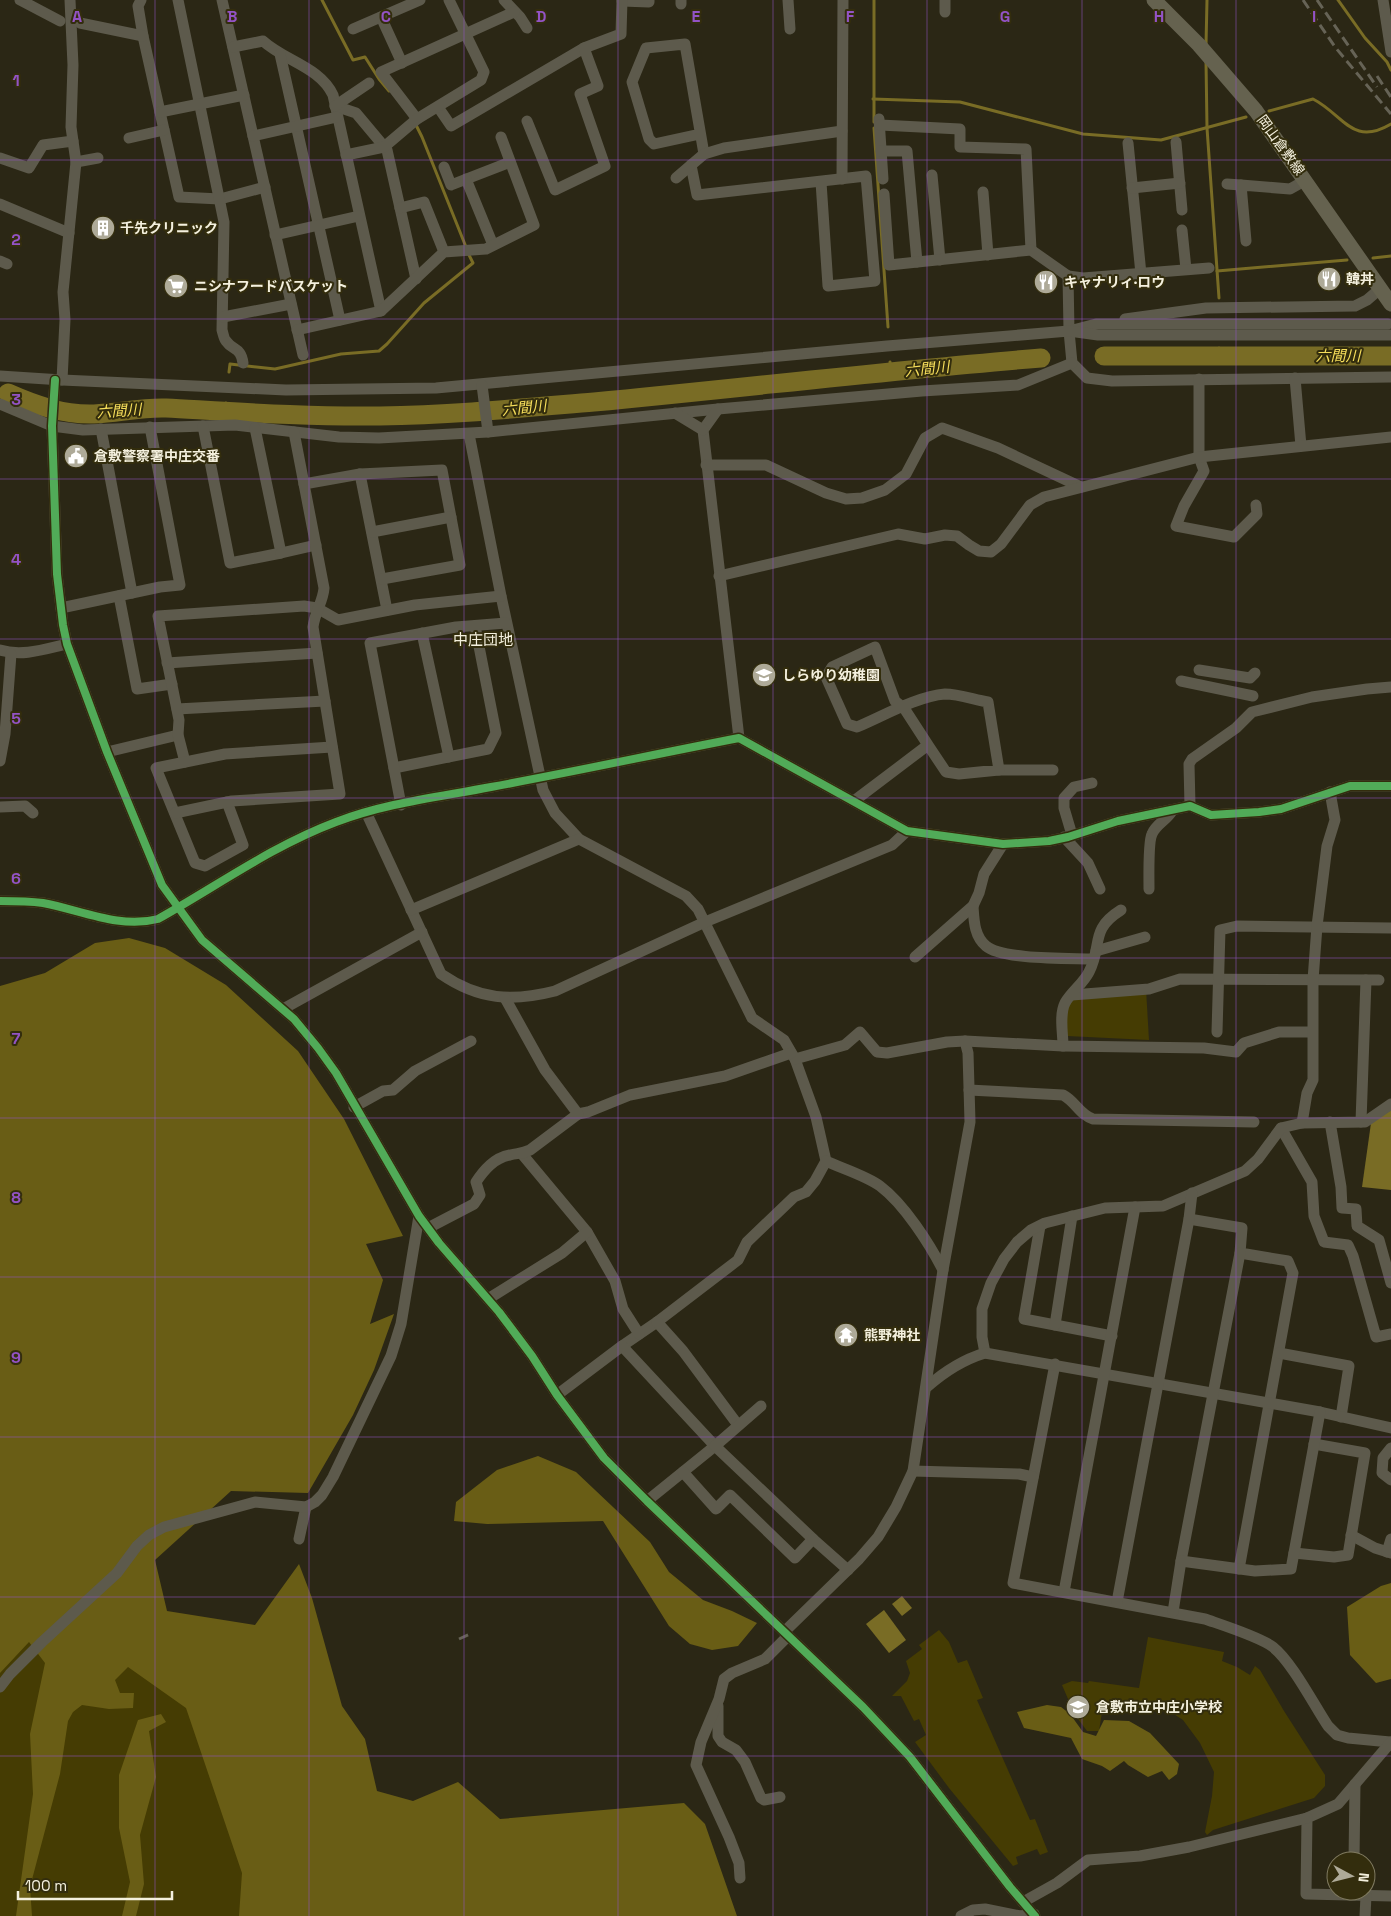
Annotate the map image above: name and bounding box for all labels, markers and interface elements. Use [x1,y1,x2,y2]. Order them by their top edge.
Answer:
text: A [72,6,82,27]
text: B [227,6,237,27]
text: C [381,6,391,27]
text: D [536,6,546,27]
text: E [692,6,701,27]
text: F [846,6,855,27]
text: G [1000,6,1010,27]
text: H [1154,6,1164,27]
text: I [1312,6,1316,27]
text: 1 [12,70,20,91]
street label: 岡山倉敷線 [1253,111,1309,179]
building icon: 千先クリニック [90,215,116,241]
place label: 千先クリニック [120,219,218,237]
text: 2 [11,229,21,250]
restaurant icon: 韓丼 [1316,266,1342,292]
restaurant icon: キャナリィ·ロウ [1033,269,1059,295]
place label: 韓丼 [1346,270,1374,288]
supermarket icon: ニシナフードバスケット [163,273,189,299]
place label: キャナリィ·ロウ [1064,273,1165,291]
place label: ニシナフードバスケット [194,277,348,295]
water label: 六間川 [1315,346,1362,365]
water label: 六間川 [904,356,952,380]
text: 3 [11,389,21,410]
water label: 六間川 [501,395,549,419]
water label: 六間川 [96,399,144,422]
public building icon: 倉敷警察署中庄交番 [63,443,89,469]
place label: 倉敷警察署中庄交番 [94,447,220,465]
text: 4 [11,549,21,570]
district label: 中庄団地 [453,630,513,649]
school or university icon: しらゆり幼稚園 [751,662,777,688]
place label: しらゆり幼稚園 [782,666,880,684]
text: 5 [11,708,21,729]
text: 6 [11,868,21,889]
text: 7 [12,1028,21,1049]
text: 8 [11,1187,21,1208]
temple icon: 熊野神社 [833,1322,859,1348]
place label: 熊野神社 [864,1326,920,1344]
text: 9 [11,1347,21,1368]
school or university icon: 倉敷市立中庄小学校 [1065,1694,1091,1720]
place label: 倉敷市立中庄小学校 [1096,1698,1222,1716]
north arrow [1326,1851,1376,1901]
scale bar [18,1868,171,1900]
text: N [1354,1872,1373,1883]
text: 100 m [25,1876,67,1895]

